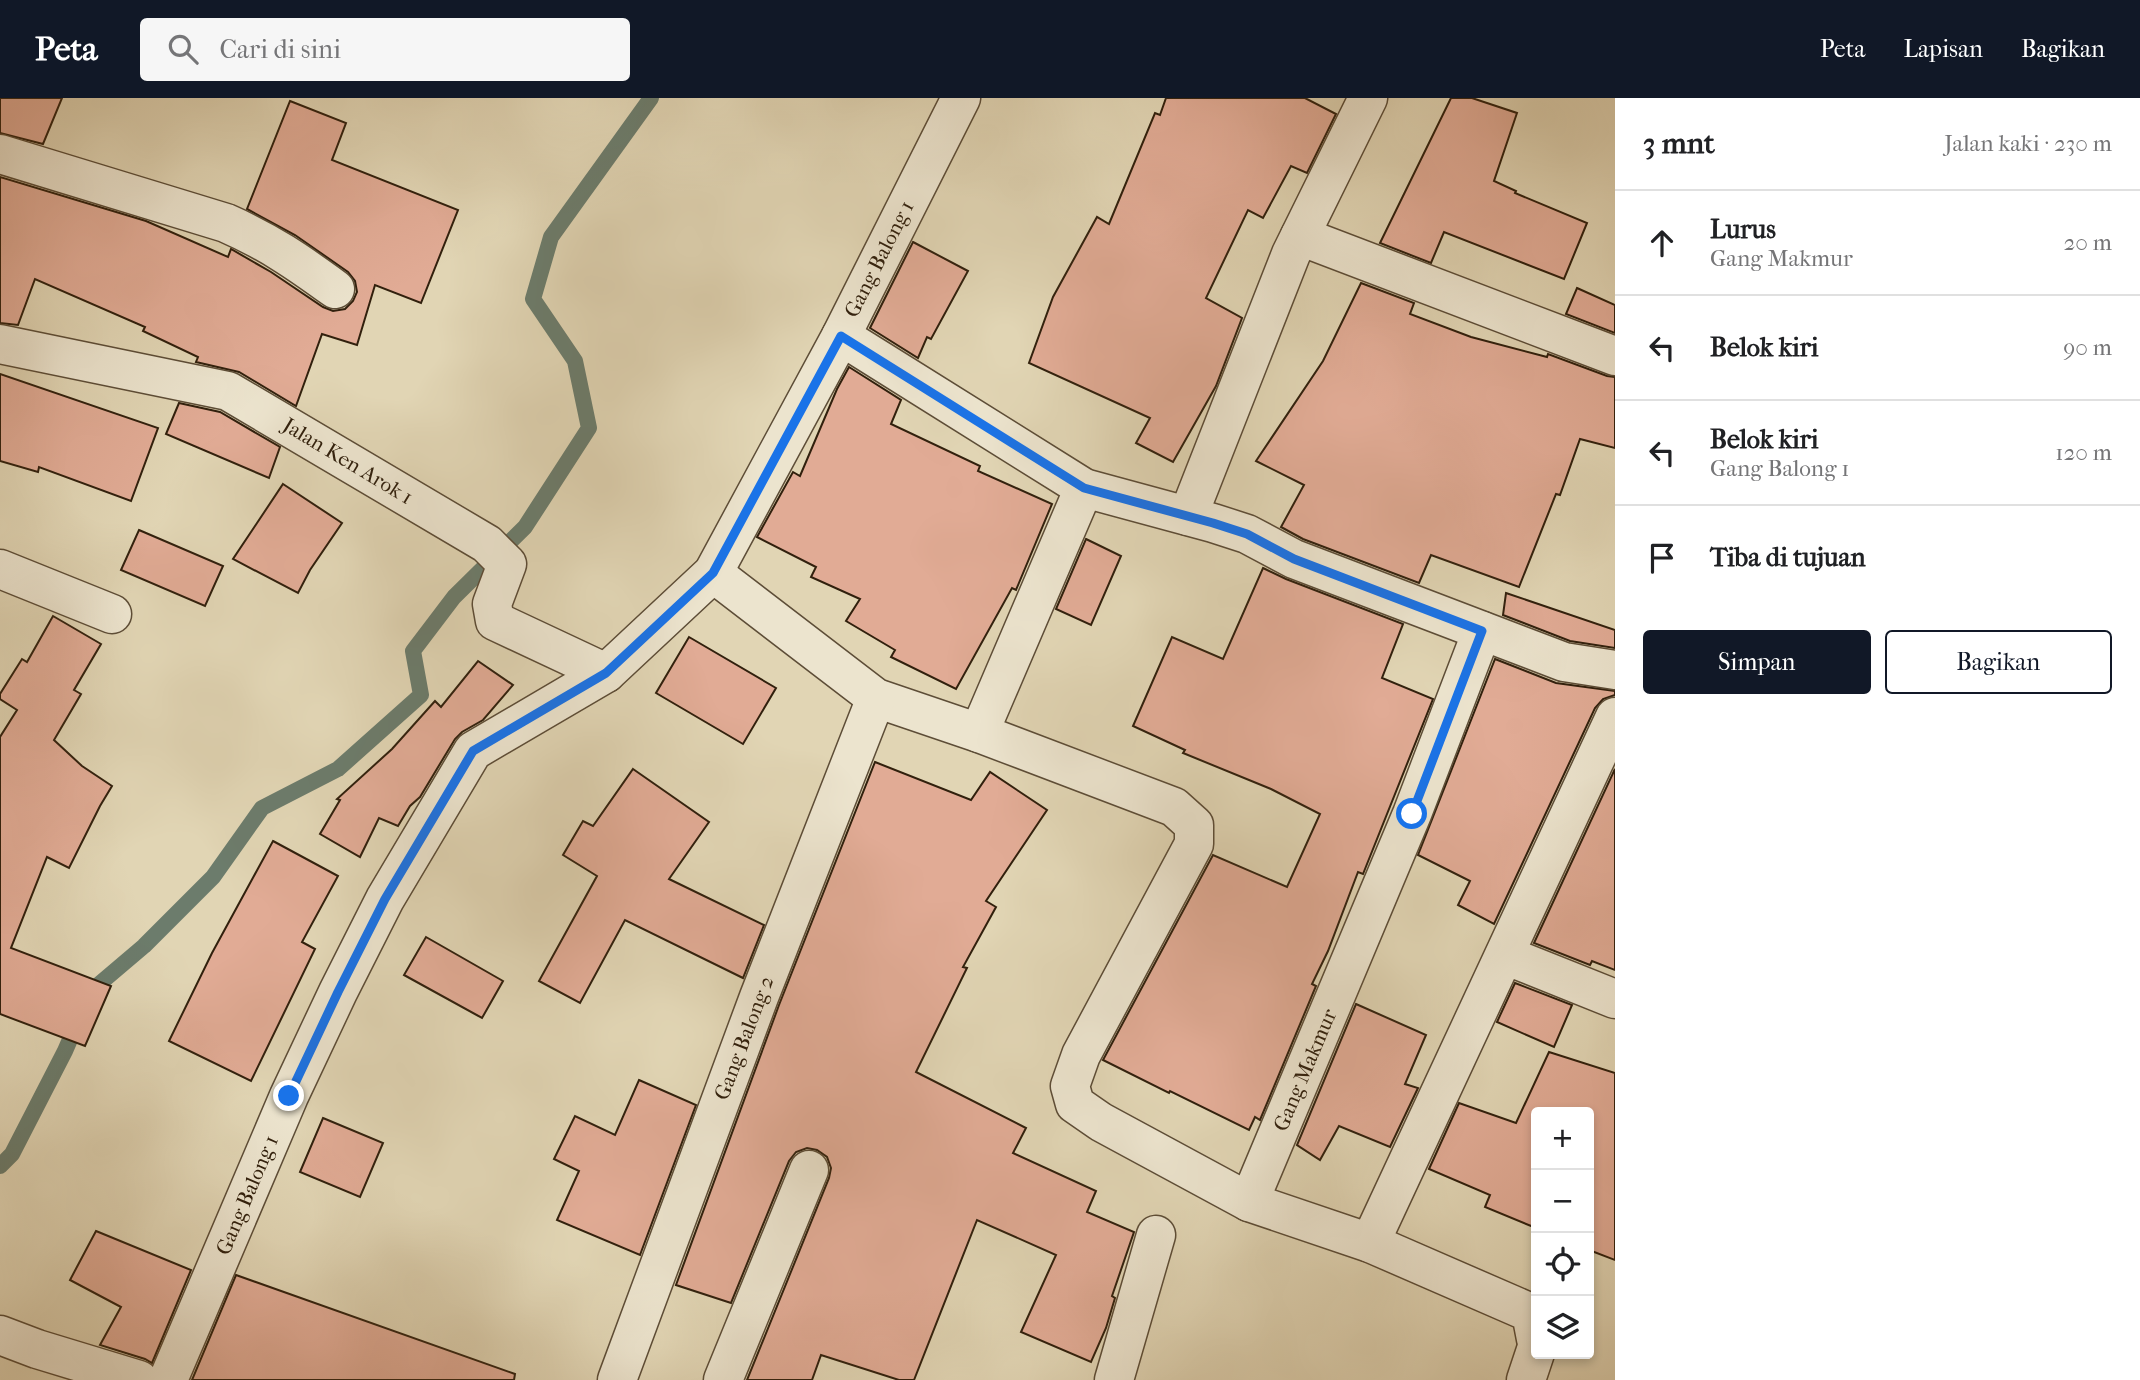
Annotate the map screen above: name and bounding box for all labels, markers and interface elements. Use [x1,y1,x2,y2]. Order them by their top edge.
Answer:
search box [140,18,630,81]
text: Peta [35,30,98,69]
icon: search [164,30,202,68]
text: Cari di sini [220,34,341,65]
text: Peta [1820,35,1865,63]
text: Lapisan [1903,35,1983,63]
text: Bagikan [2021,35,2105,63]
text: 3 mnt [1643,126,1715,161]
text: Jalan kaki · 230 m [1944,130,2112,157]
street label: Gang Balong 1 [839,197,919,321]
text: Lurus [1710,214,1776,245]
icon: ahead [1643,224,1681,262]
text: 20 m [2063,229,2112,256]
text: Gang Makmur [1710,245,1853,272]
icon: left [1643,329,1681,367]
text: Belok kiri [1710,332,1818,363]
text: 90 m [2063,334,2112,361]
street label: Jalan Ken Arok 1 [277,412,417,509]
text: Belok kiri [1710,424,1818,455]
icon: left [1643,434,1681,472]
text: 120 m [2055,439,2112,466]
text: Gang Balong 1 [1710,455,1850,482]
icon: arrive [1643,539,1681,577]
text: Tiba di tujuan [1710,542,1866,573]
button: Simpan [1643,630,1871,694]
button: Bagikan [1885,630,2112,694]
route start [1396,798,1427,829]
street label: Gang Balong 2 [709,972,779,1103]
street label: Gang Makmur [1268,1005,1342,1135]
route end [273,1080,304,1111]
map controls [1531,1107,1594,1359]
button: + [1531,1107,1594,1170]
street label: Gang Balong 1 [211,1132,283,1258]
button: − [1531,1170,1594,1233]
button: locate [1531,1233,1594,1296]
button: layers [1531,1296,1594,1359]

